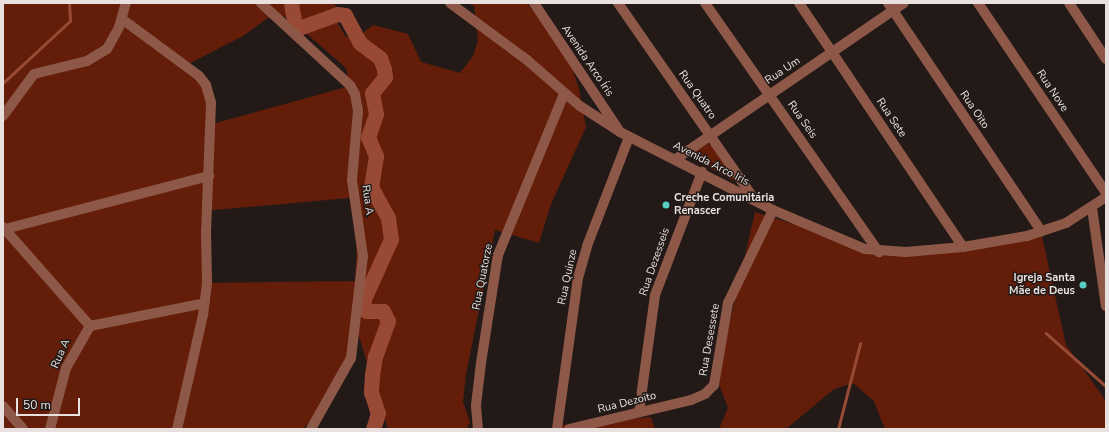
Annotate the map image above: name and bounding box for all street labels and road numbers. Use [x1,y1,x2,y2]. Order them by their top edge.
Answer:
street label: Avenida Arco Íris [558,23,616,99]
street label: Rua Um [763,54,803,88]
street label: Rua Nove [1033,67,1071,115]
street label: Rua Quatro [675,68,719,122]
street label: Rua Oito [956,88,992,132]
street label: Rua Sete [873,96,909,140]
street label: Rua Seis [784,99,820,141]
street label: Avenida Arco Iris [671,139,751,189]
street label: Rua A [358,184,376,216]
street label: Rua Dezesseis [637,226,673,298]
street label: Rua Quatorze [470,243,496,311]
street label: Rua Quinze [556,248,580,306]
street label: Rua Desessete [697,303,723,377]
street label: Rua A [49,338,73,370]
street label: Rua Dezoito [596,389,658,417]

